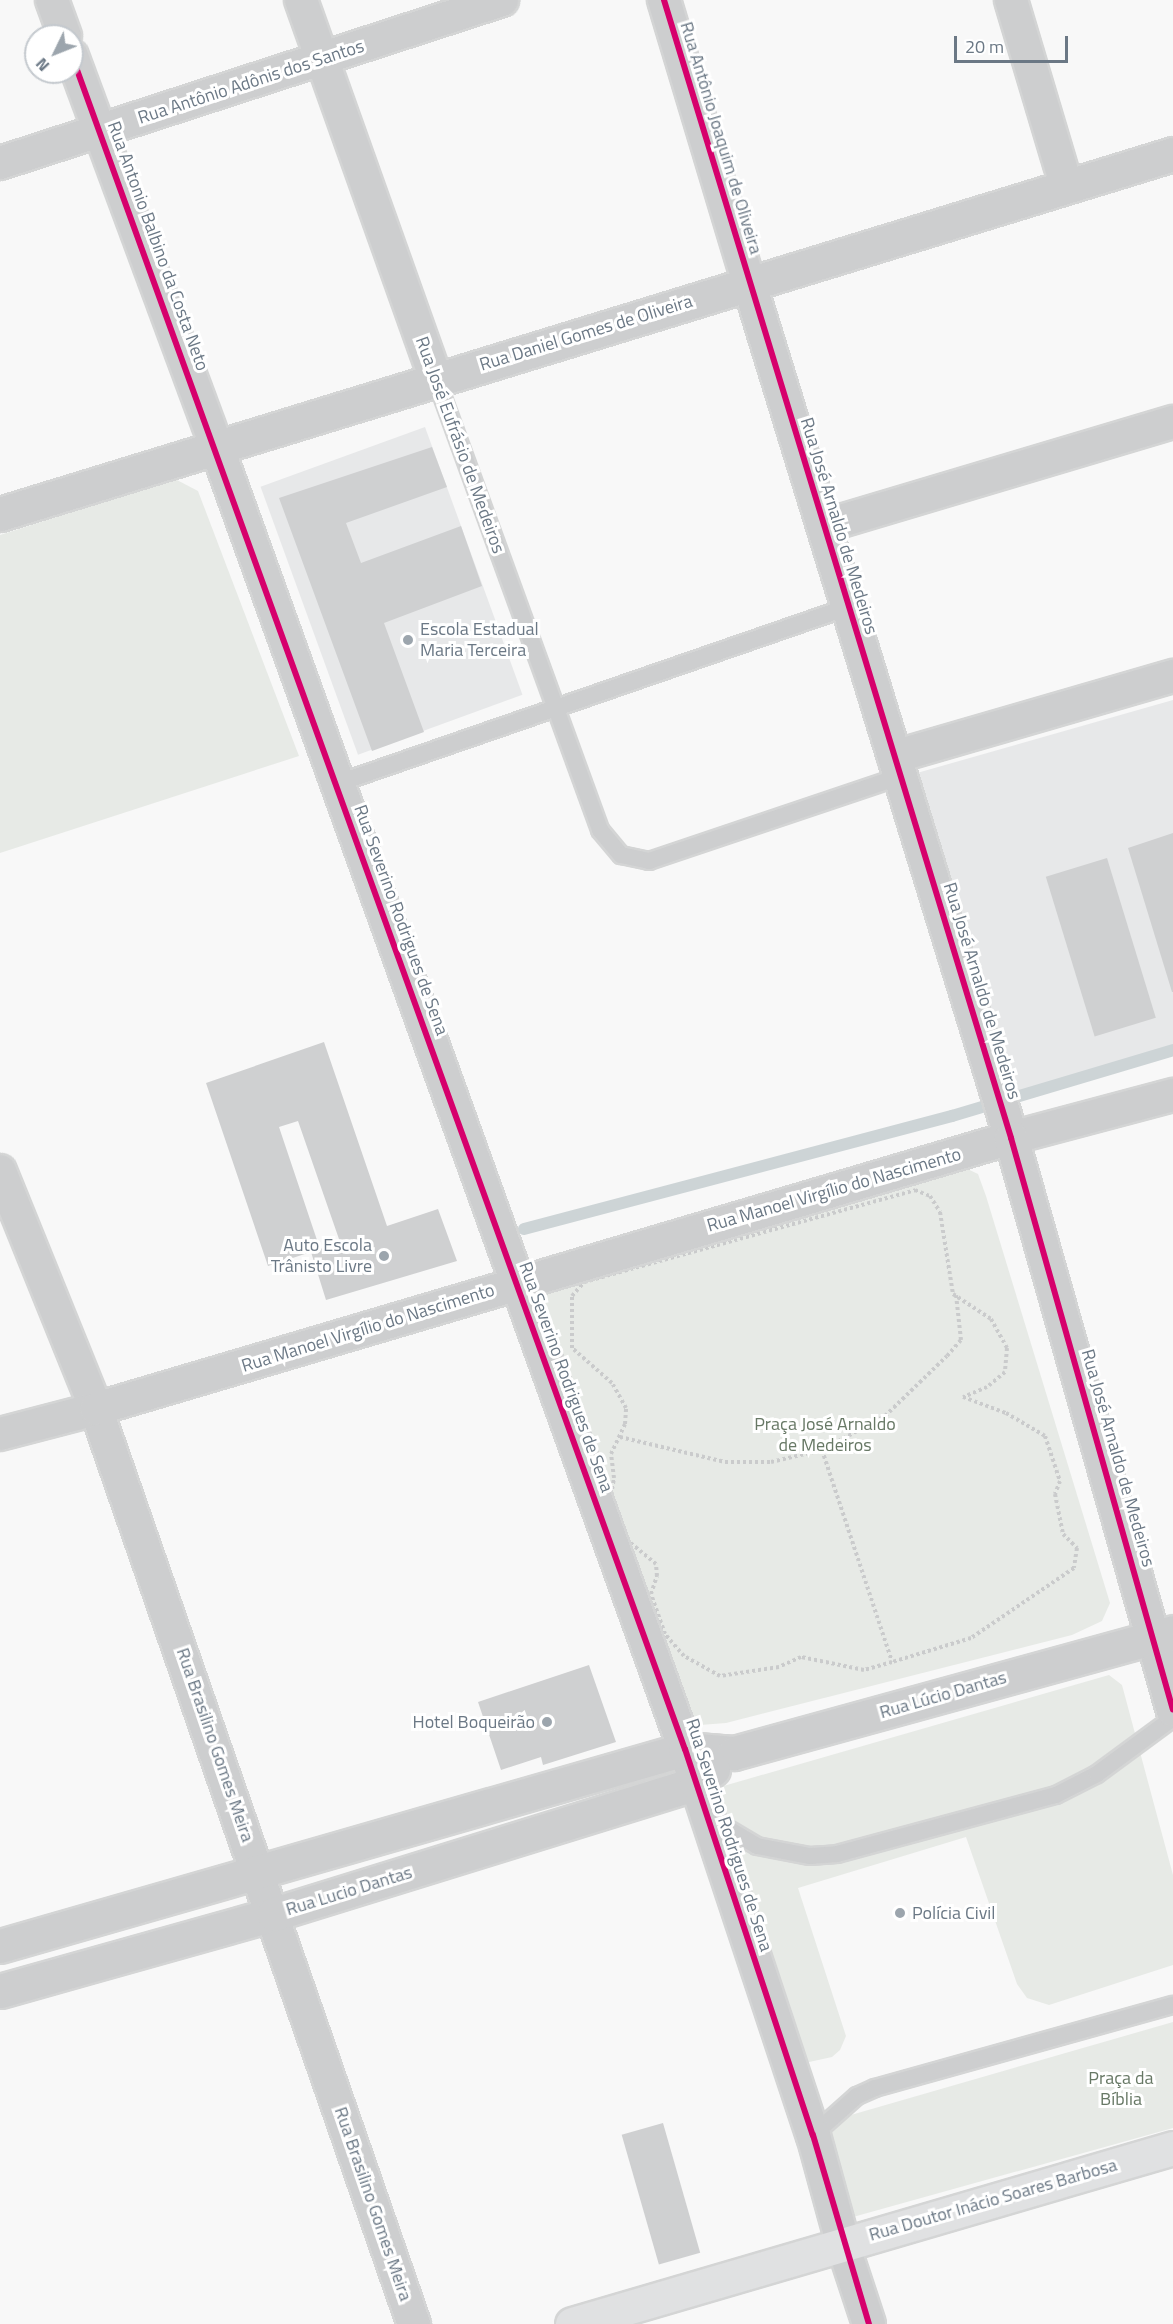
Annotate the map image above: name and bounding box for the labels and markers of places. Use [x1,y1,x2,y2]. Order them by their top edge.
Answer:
place label: Escola Estadual Maria Terceira [420,619,539,662]
marker: Escola Estadual Maria Terceira [401,633,415,647]
place label: Auto Escola Trânisto Livre [271,1235,372,1278]
marker: Auto Escola Trânisto Livre [377,1249,391,1263]
place label: Hotel Boqueirão [413,1711,535,1733]
marker: Hotel Boqueirão [540,1715,554,1729]
place label: Polícia Civil [912,1902,995,1924]
marker: Polícia Civil [893,1906,907,1920]

